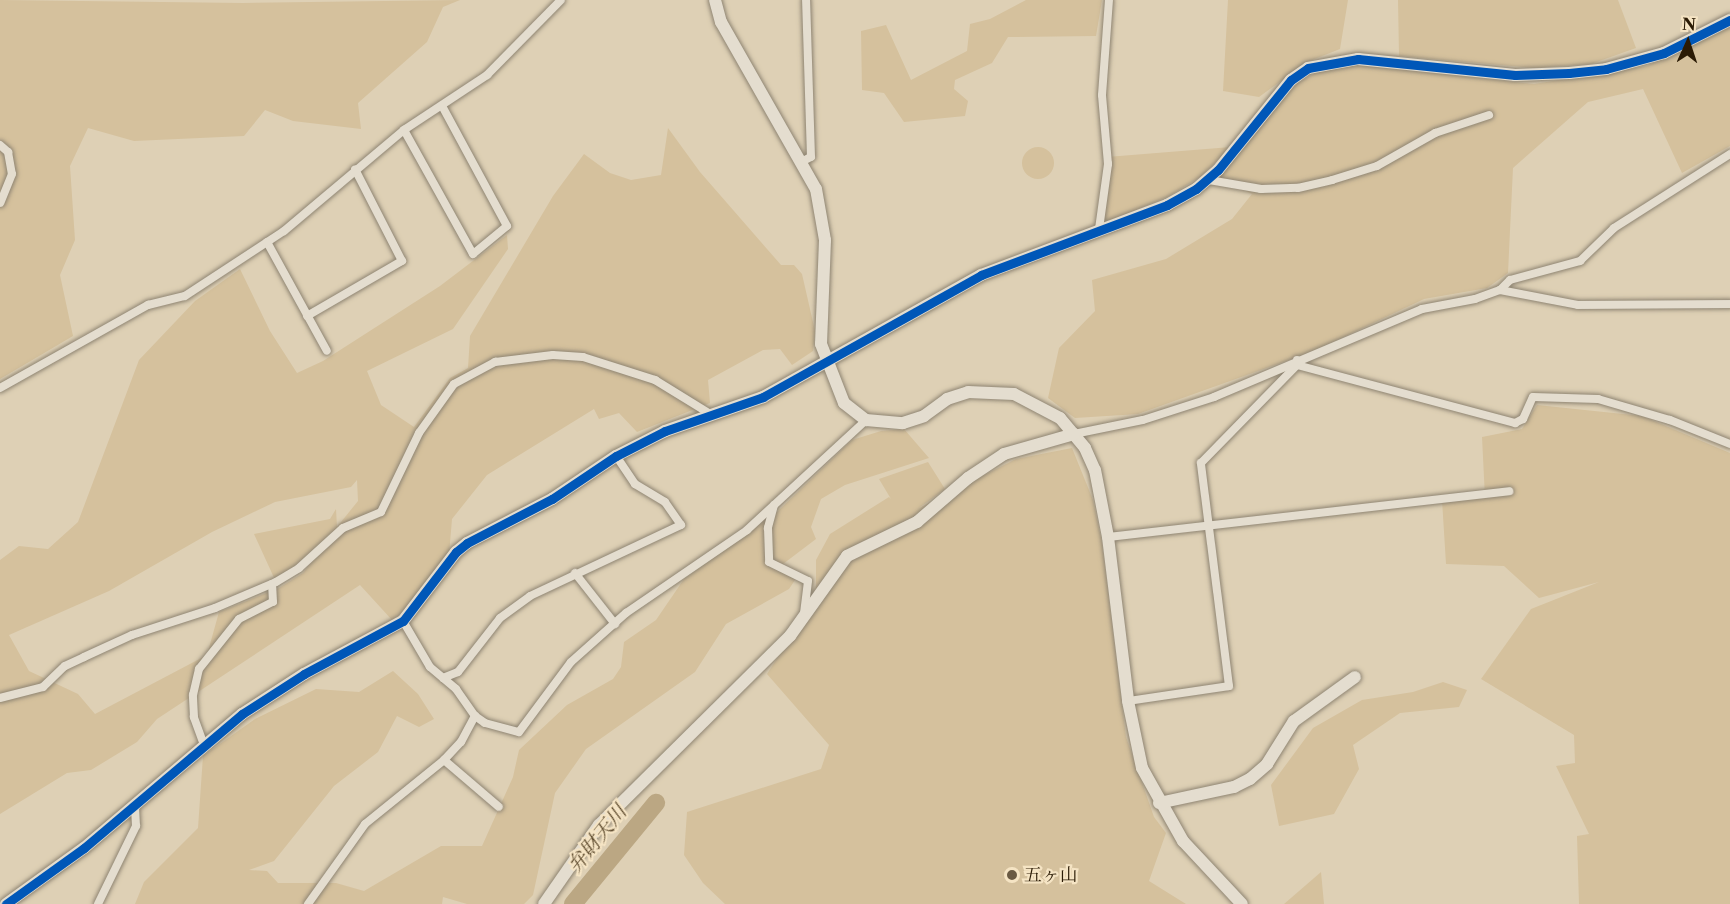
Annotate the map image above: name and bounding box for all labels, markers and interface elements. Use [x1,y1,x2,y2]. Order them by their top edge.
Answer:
north arrow [1658,12,1718,72]
text: N [1681,14,1696,34]
water label: 弁財天川 [563,800,631,878]
place label: 五ヶ山 [1024,864,1078,886]
marker: 五ヶ山 [1005,868,1019,882]

